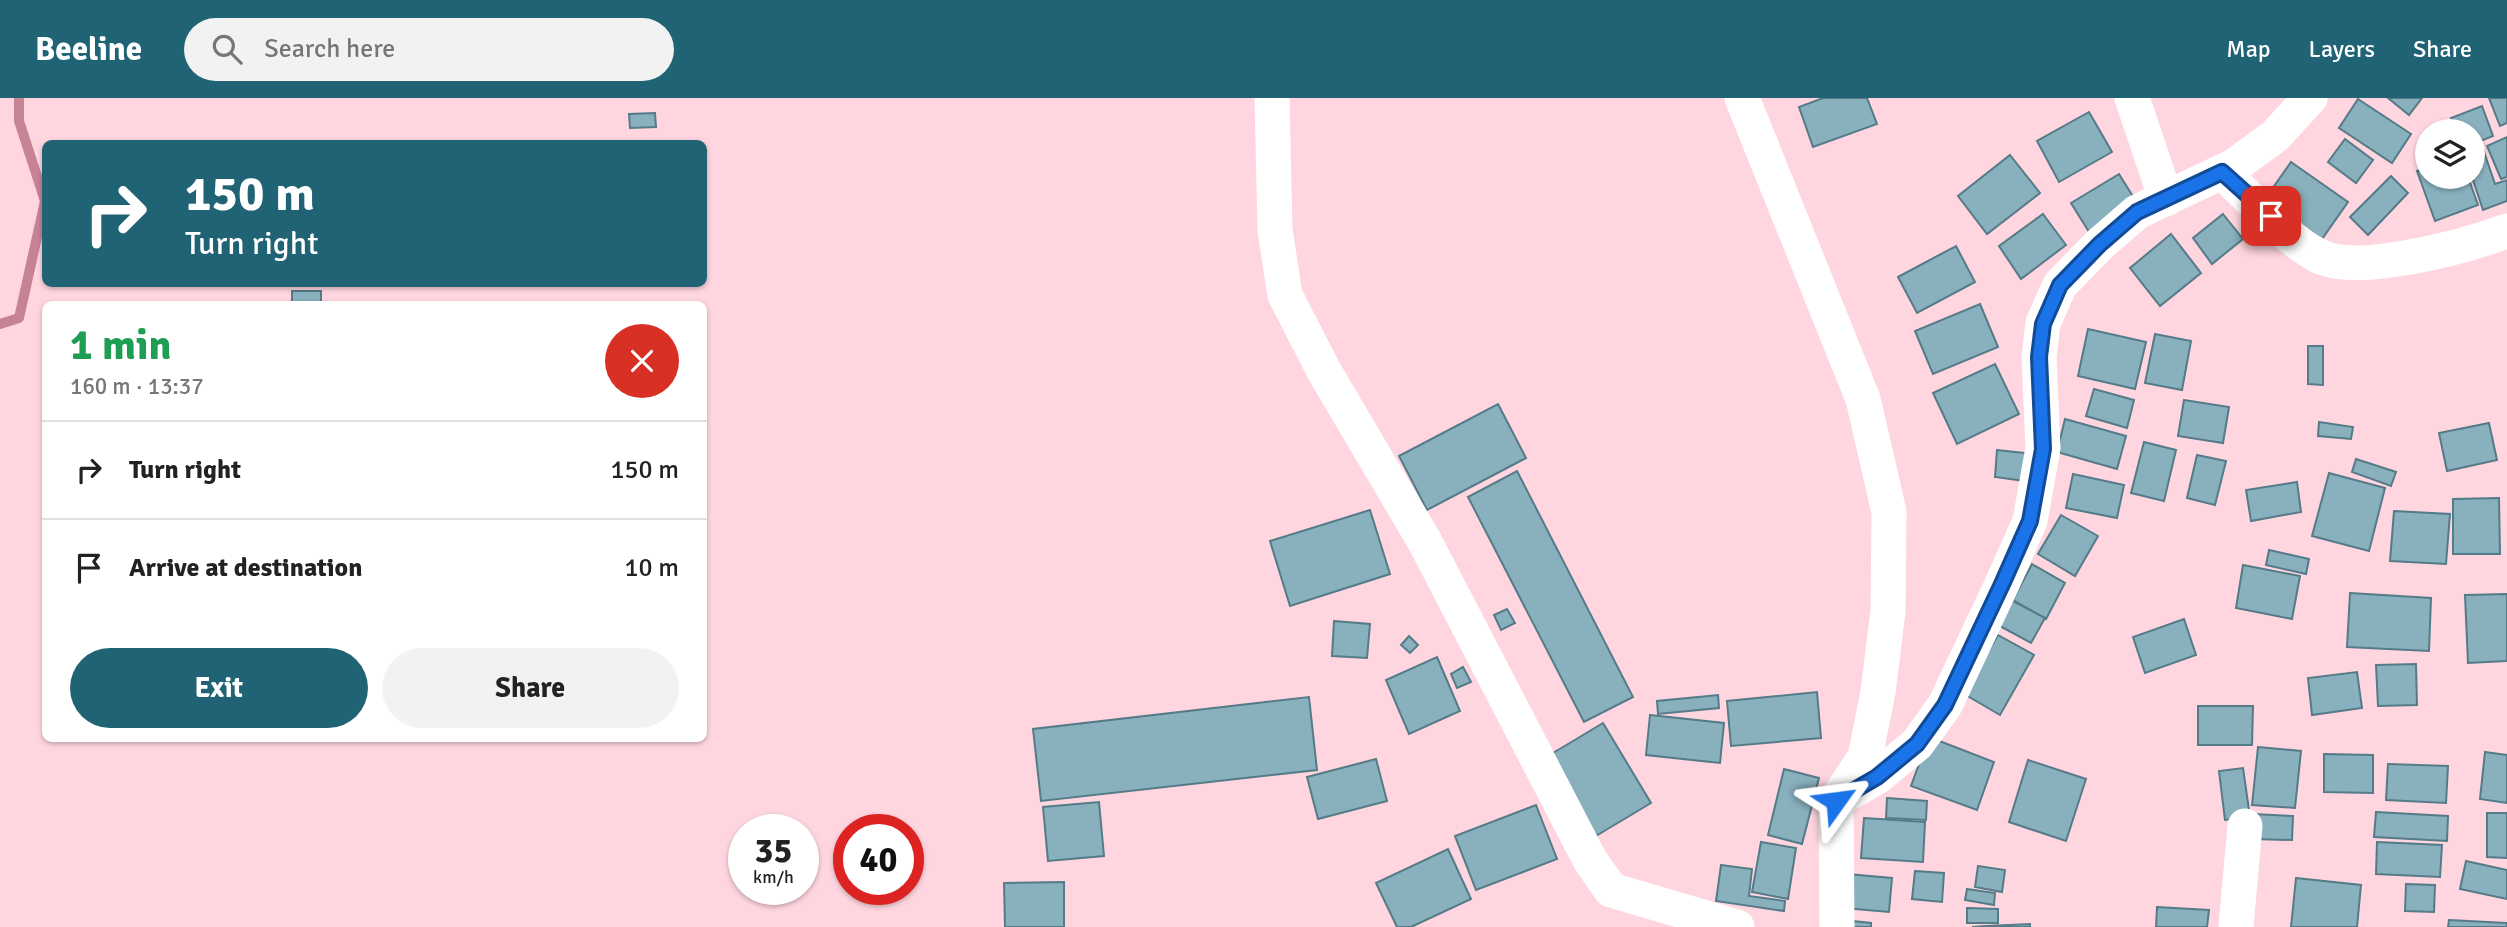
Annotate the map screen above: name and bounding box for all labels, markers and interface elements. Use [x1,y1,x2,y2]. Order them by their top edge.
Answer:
search box [184,18,674,81]
text: Beeline [35,29,142,70]
icon: search [208,30,246,68]
text: Search here [264,33,395,65]
text: Map [2226,34,2271,64]
text: Layers [2309,34,2375,64]
text: Share [2413,34,2472,64]
map controls [2415,119,2485,189]
button: layers [2415,119,2485,189]
text: 150 m [185,164,315,224]
icon: right [70,168,161,259]
pin [2241,186,2301,246]
icon: arrive [2252,197,2290,235]
text: Turn right [185,224,318,263]
text: 1 min [70,320,171,371]
button: close [605,324,679,398]
text: 160 m · 13:37 [70,372,204,401]
icon: right [70,451,108,489]
text: Turn right [129,454,241,486]
text: 150 m [610,454,679,486]
icon: arrive [70,549,108,587]
text: Arrive at destination [129,552,362,584]
text: 10 m [624,552,679,584]
button: Exit [70,648,368,728]
button: Share [382,648,679,728]
position arrow [1799,764,1873,838]
speed limit sign: 40 [833,814,924,905]
text: 35 [755,829,792,872]
text: km/h [753,866,794,888]

